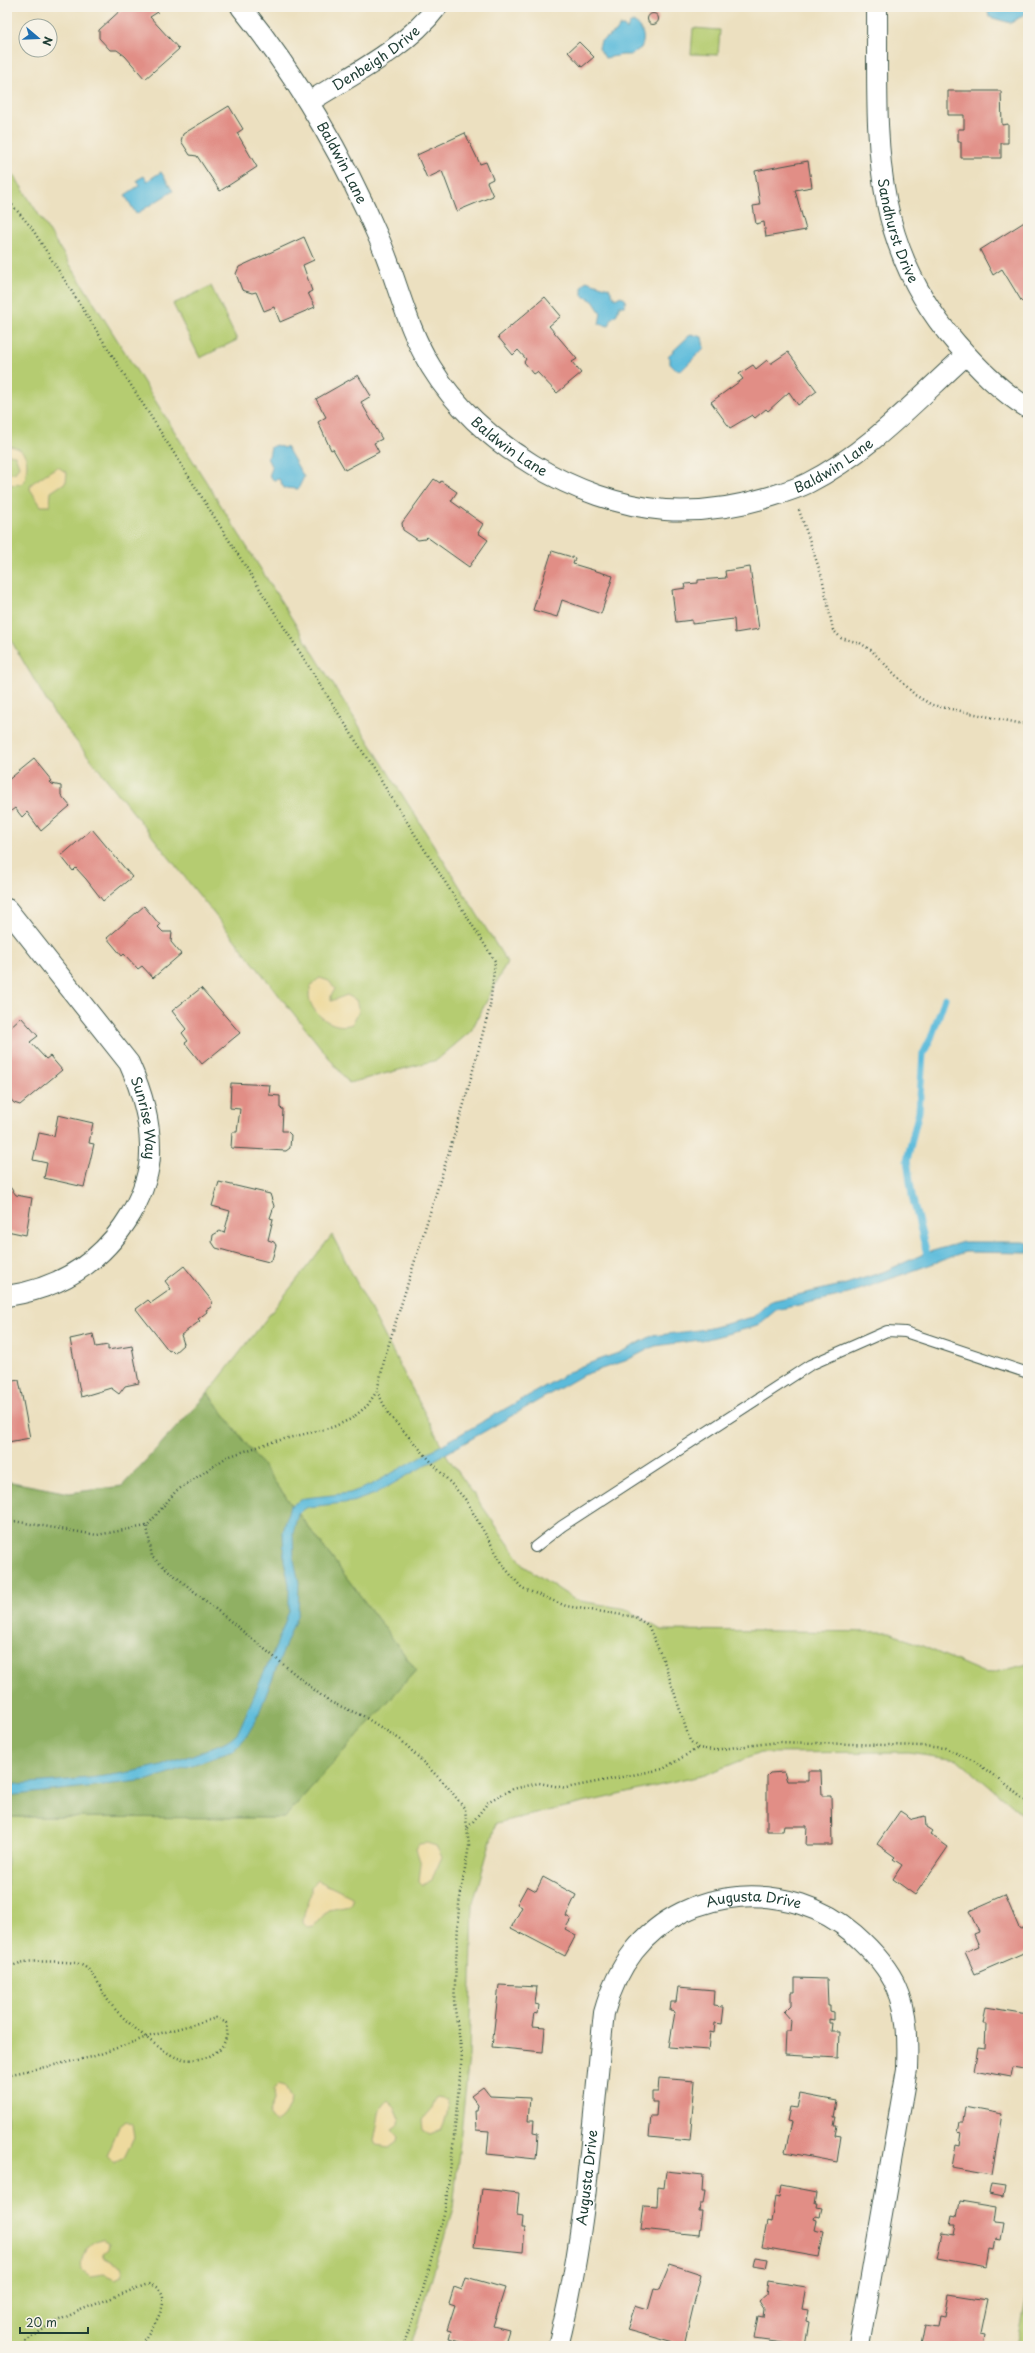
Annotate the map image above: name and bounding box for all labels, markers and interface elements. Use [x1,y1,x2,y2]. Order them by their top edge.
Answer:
north arrow [18,18,58,58]
street label: Denbeigh Drive [328,20,424,96]
text: N [38,35,57,49]
street label: Baldwin Lane [312,117,373,207]
street label: Sandhurst Drive [873,177,924,286]
street label: Baldwin Lane [467,411,552,481]
street label: Baldwin Lane [791,432,878,498]
street label: Sunrise Way [126,1073,161,1160]
street label: Augusta Drive [703,1885,804,1914]
street label: Augusta Drive [570,2129,602,2227]
scale bar [20,2309,88,2335]
text: 20 m [26,2313,57,2331]

